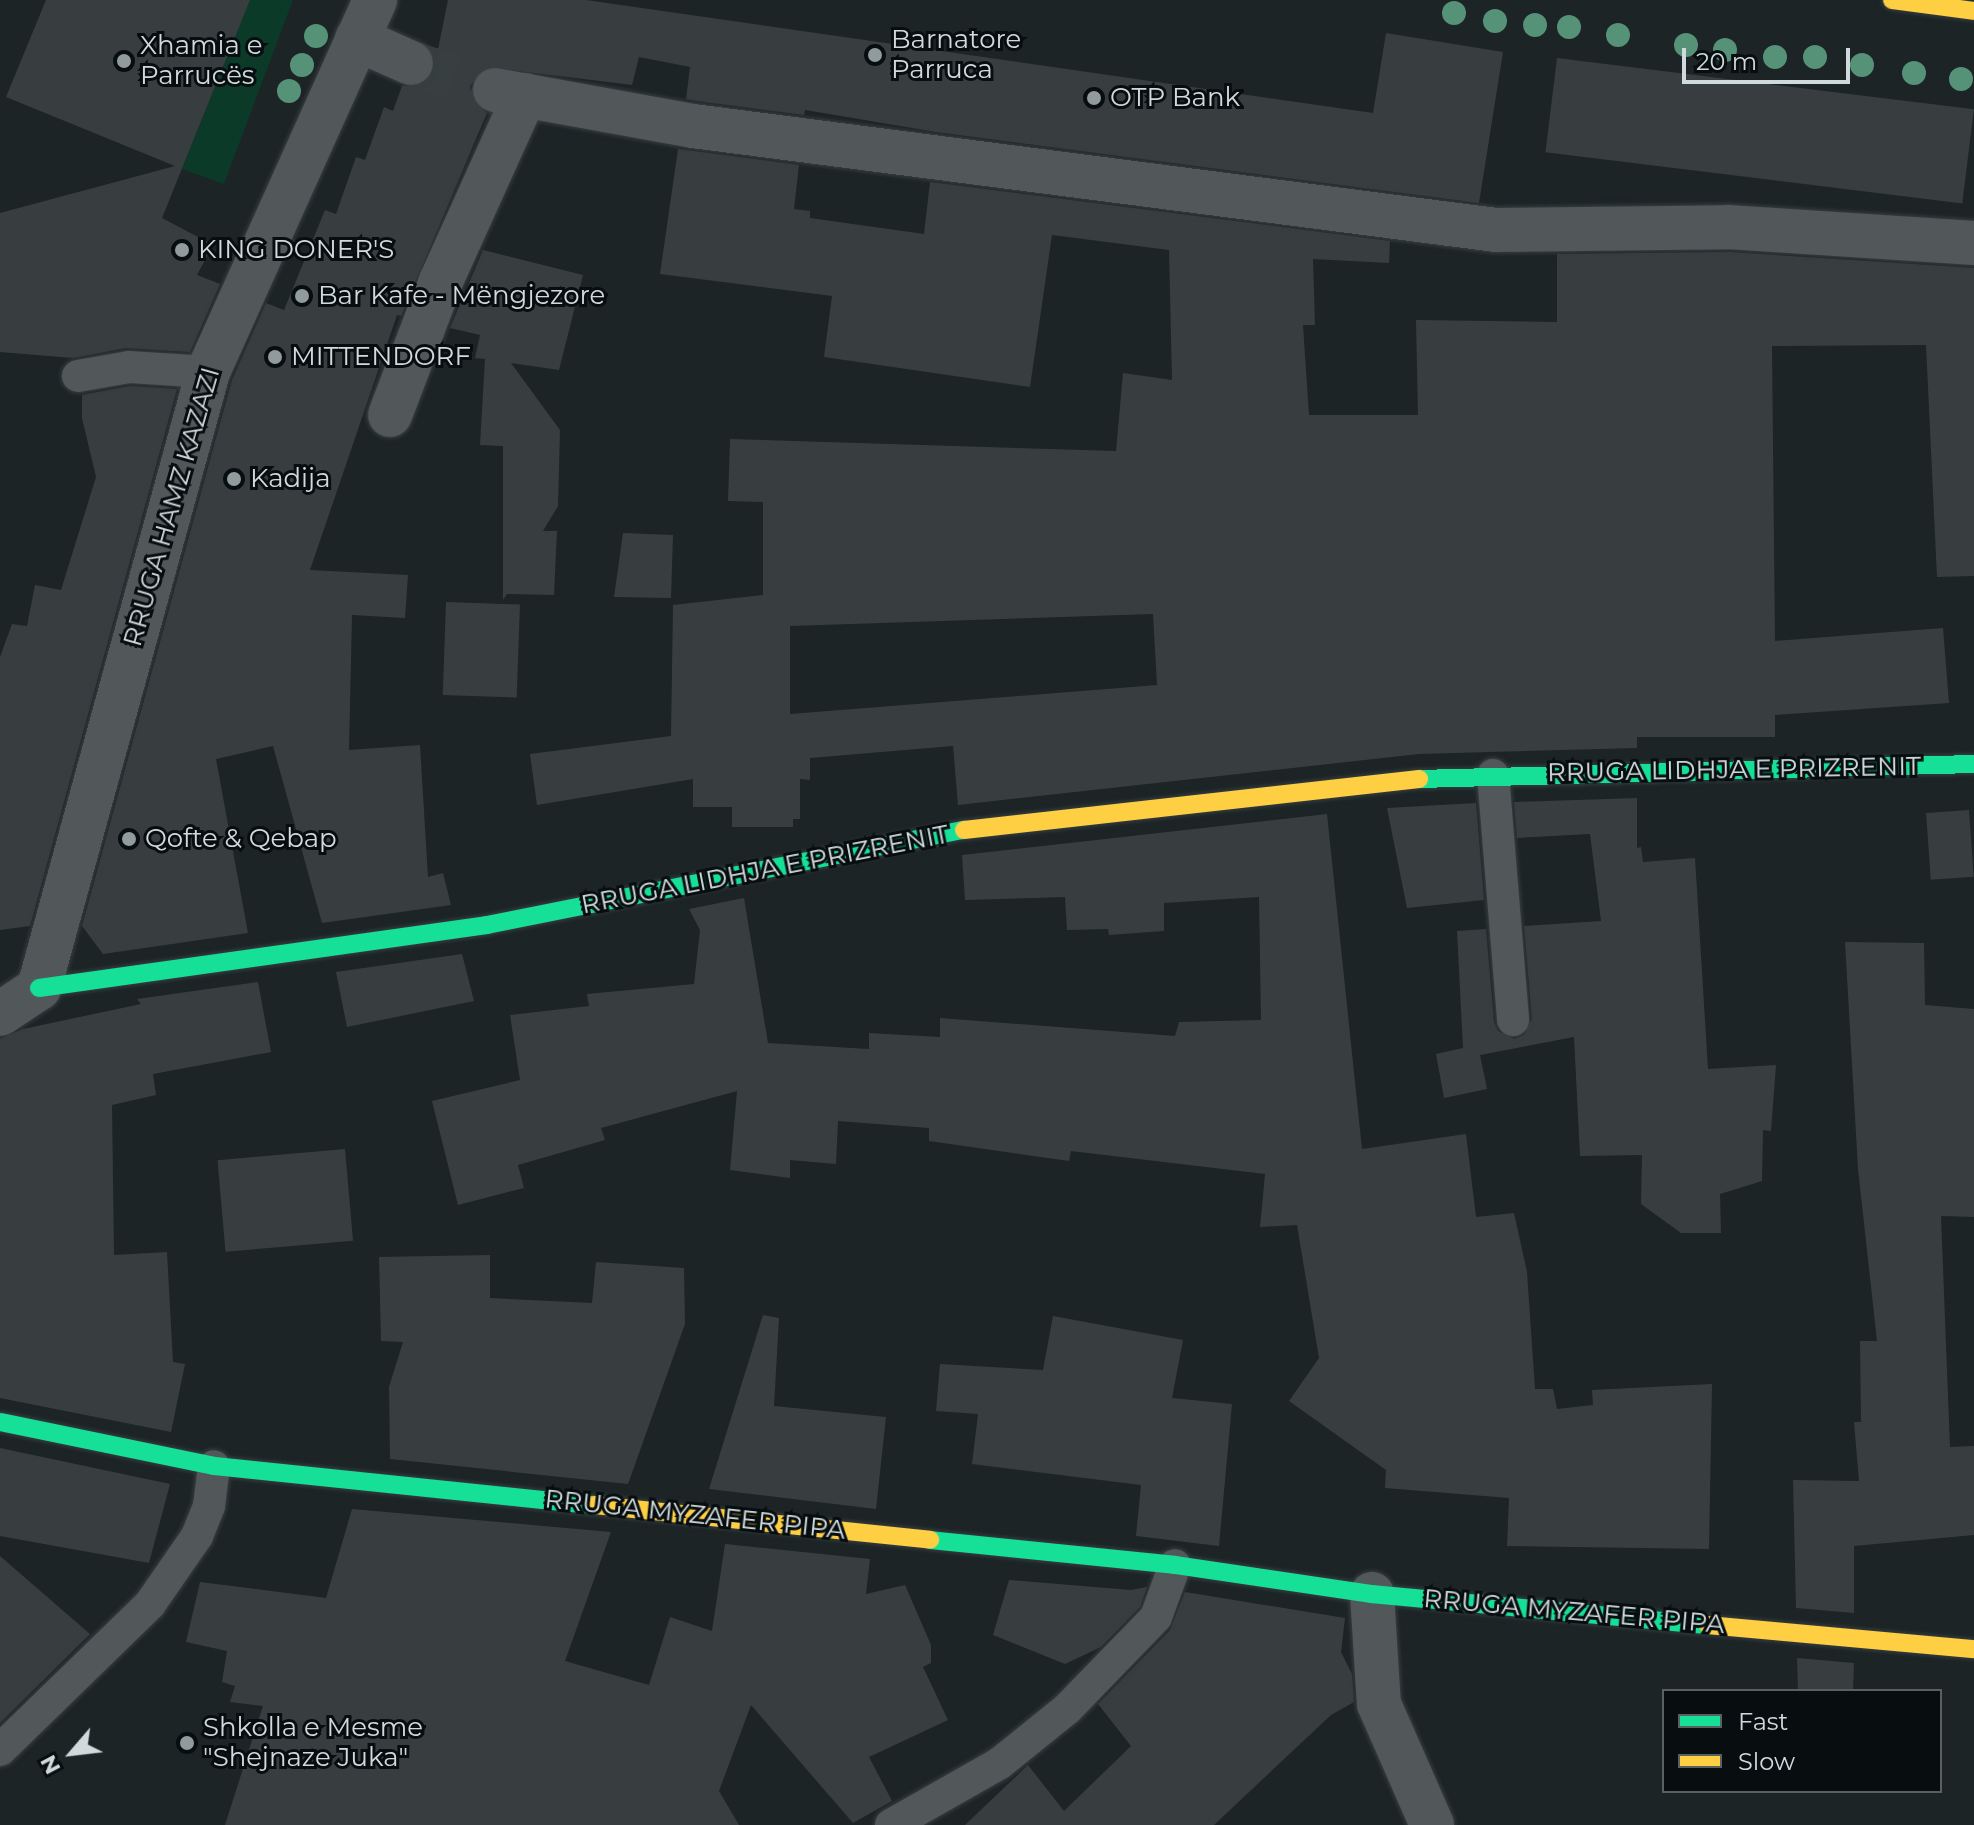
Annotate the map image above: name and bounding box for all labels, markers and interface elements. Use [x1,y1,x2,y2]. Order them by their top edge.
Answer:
place label: Barnatore Parruca [891,24,1021,86]
place label: Xhamia e Parrucës [140,30,262,92]
scale bar [1686,32,1854,82]
marker: Barnatore Parruca [866,46,884,64]
text: 20 m [1696,47,1757,76]
marker: Xhamia e Parrucës [115,52,133,70]
place label: OTP Bank [1110,82,1240,114]
marker: OTP Bank [1085,89,1103,107]
place label: KING DONER'S [198,234,394,266]
marker: KING DONER'S [173,241,191,259]
place label: Bar Kafe - Mëngjezore [318,280,605,312]
marker: Bar Kafe - Mëngjezore [293,287,311,305]
place label: MITTENDORF [291,341,471,373]
marker: MITTENDORF [266,348,284,366]
street label: RRUGA HAMZ KAZAZI [117,364,227,650]
place label: Kadija [250,463,331,495]
marker: Kadija [225,470,243,488]
street label: RRUGA LIDHJA E PRIZRENIT [1547,751,1921,789]
street label: RRUGA LIDHJA E PRIZRENIT [579,819,951,921]
place label: Qofte & Qebap [145,823,337,855]
marker: Qofte & Qebap [120,830,138,848]
street label: RRUGA MYZAFER PIPA [543,1484,847,1546]
street label: RRUGA MYZAFER PIPA [1422,1583,1726,1641]
legend [1662,1689,1942,1793]
text: Fast [1738,1707,1788,1736]
place label: Shkolla e Mesme "Shejnaze Juka" [203,1712,423,1774]
north arrow [32,1713,112,1793]
marker: Shkolla e Mesme "Shejnaze Juka" [178,1734,196,1752]
text: Slow [1738,1747,1795,1776]
text: N [34,1750,66,1779]

